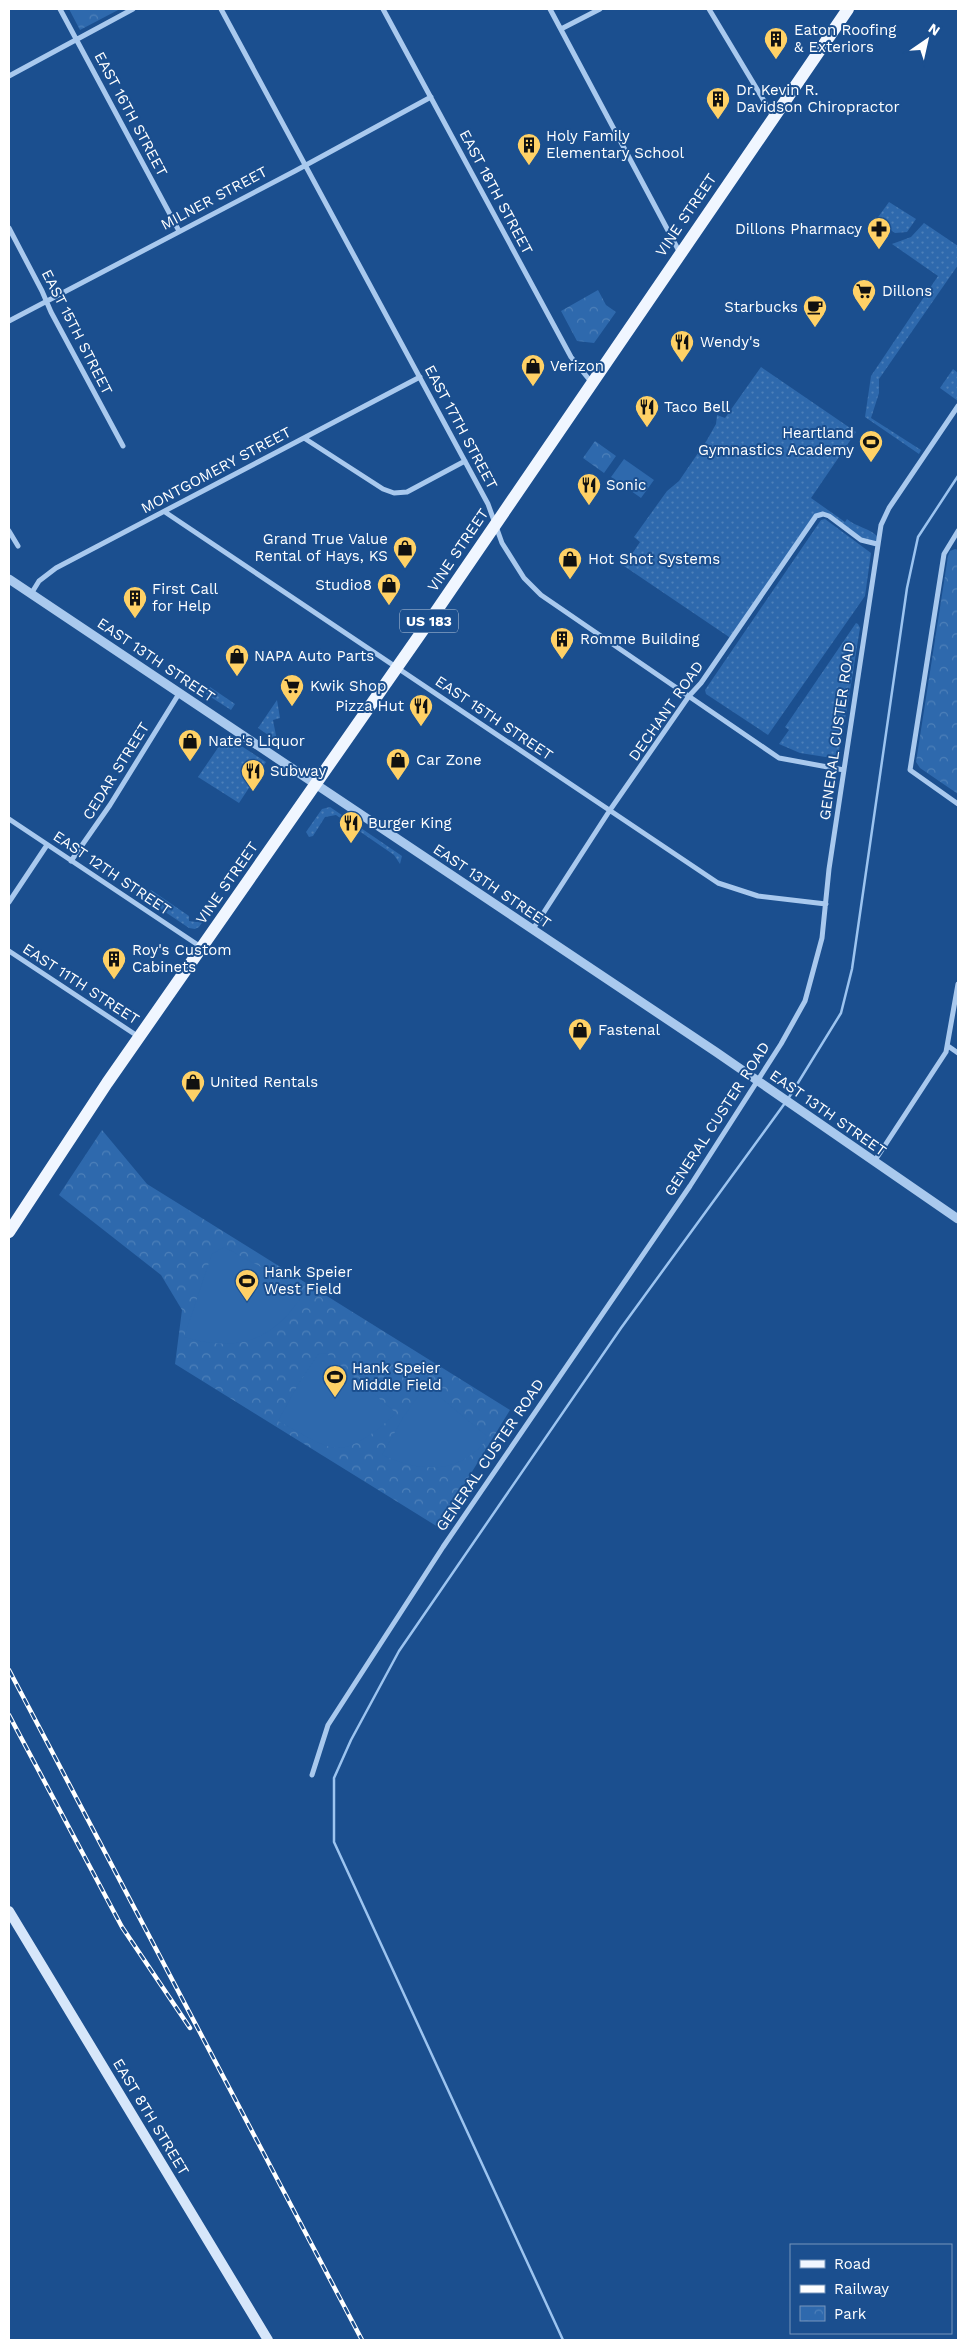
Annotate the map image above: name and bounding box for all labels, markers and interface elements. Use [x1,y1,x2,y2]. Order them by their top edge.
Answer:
north arrow [902,15,952,65]
text: N [925,20,943,39]
place label: Eaton Roofing & Exteriors [794,21,896,56]
building icon: Eaton Roofing & Exteriors [763,26,789,60]
street label: EAST 16TH STREET [91,49,171,179]
place label: Dr. Kevin R. Davidson Chiropractor [736,81,900,116]
building icon: Dr. Kevin R. Davidson Chiropractor [705,86,731,120]
street label: EAST 18TH STREET [456,127,536,257]
place label: Holy Family Elementary School [546,127,685,162]
building icon: Holy Family Elementary School [516,132,542,166]
street label: MILNER STREET [158,162,270,234]
street label: VINE STREET [652,170,720,260]
pharmacy icon: Dillons Pharmacy [866,216,892,250]
place label: Dillons Pharmacy [735,220,862,238]
street label: EAST 15TH STREET [38,266,116,398]
supermarket icon: Dillons [851,278,877,312]
place label: Dillons [882,282,932,300]
cafe icon: Starbucks [802,294,828,328]
place label: Starbucks [724,298,798,316]
restaurant icon: Wendy's [669,329,695,363]
place label: Wendy's [700,333,760,351]
shop icon: Verizon [520,353,546,387]
place label: Verizon [550,357,604,375]
street label: EAST 17TH STREET [421,362,501,492]
restaurant icon: Taco Bell [634,394,660,428]
place label: Taco Bell [664,398,731,416]
street label: MONTGOMERY STREET [138,423,294,517]
place label: Heartland Gymnastics Academy [698,424,854,459]
sports icon: Heartland Gymnastics Academy [858,429,884,463]
restaurant icon: Sonic [576,472,602,506]
place label: Sonic [606,476,646,494]
street label: VINE STREET [424,505,492,595]
place label: Grand True Value Rental of Hays, KS [255,530,388,565]
shop icon: Grand True Value Rental of Hays, KS [392,535,418,569]
shop icon: Hot Shot Systems [557,546,583,580]
place label: Hot Shot Systems [588,550,720,568]
shop icon: Studio8 [376,572,402,606]
place label: Studio8 [315,576,372,594]
place label: First Call for Help [152,580,219,615]
building icon: First Call for Help [122,585,148,619]
road number: US 183 [400,610,458,632]
street label: EAST 13TH STREET [94,614,218,706]
building icon: Romme Building [549,626,575,660]
place label: Romme Building [580,630,699,648]
street label: GENERAL CUSTER ROAD [816,641,858,821]
shop icon: NAPA Auto Parts [224,643,250,677]
place label: NAPA Auto Parts [254,647,374,665]
street label: DECHANT ROAD [625,658,707,764]
street label: EAST 15TH STREET [432,672,556,764]
supermarket icon: Kwik Shop [279,673,305,707]
place label: Kwik Shop [310,677,386,695]
restaurant icon: Pizza Hut [408,693,434,727]
place label: Pizza Hut [335,697,405,715]
street label: CEDAR STREET [79,719,153,823]
shop icon: Nate's Liquor [177,728,203,762]
place label: Nate's Liquor [208,732,305,750]
shop icon: Car Zone [385,747,411,781]
place label: Car Zone [416,751,482,769]
restaurant icon: Subway [240,758,266,792]
place label: Subway [270,762,326,780]
restaurant icon: Burger King [338,810,364,844]
place label: Burger King [368,814,451,832]
street label: EAST 12TH STREET [50,827,174,919]
street label: VINE STREET [192,838,262,928]
street label: EAST 13TH STREET [430,840,554,932]
street label: EAST 11TH STREET [19,940,143,1028]
place label: Roy's Custom Cabinets [132,941,232,976]
building icon: Roy's Custom Cabinets [101,946,127,980]
shop icon: Fastenal [567,1017,593,1051]
place label: Fastenal [598,1021,660,1039]
street label: GENERAL CUSTER ROAD [660,1039,774,1199]
street label: EAST 13TH STREET [766,1066,890,1160]
shop icon: United Rentals [180,1069,206,1103]
place label: United Rentals [210,1073,318,1091]
place label: Hank Speier West Field [264,1263,352,1298]
sports icon: Hank Speier West Field [234,1268,260,1302]
place label: Hank Speier Middle Field [352,1359,442,1394]
sports icon: Hank Speier Middle Field [322,1364,348,1398]
street label: GENERAL CUSTER ROAD [432,1375,548,1535]
street label: EAST 8TH STREET [109,2055,193,2179]
legend [790,2244,952,2334]
text: Road [834,2255,871,2273]
text: Railway [834,2280,889,2298]
text: Park [834,2305,867,2323]

